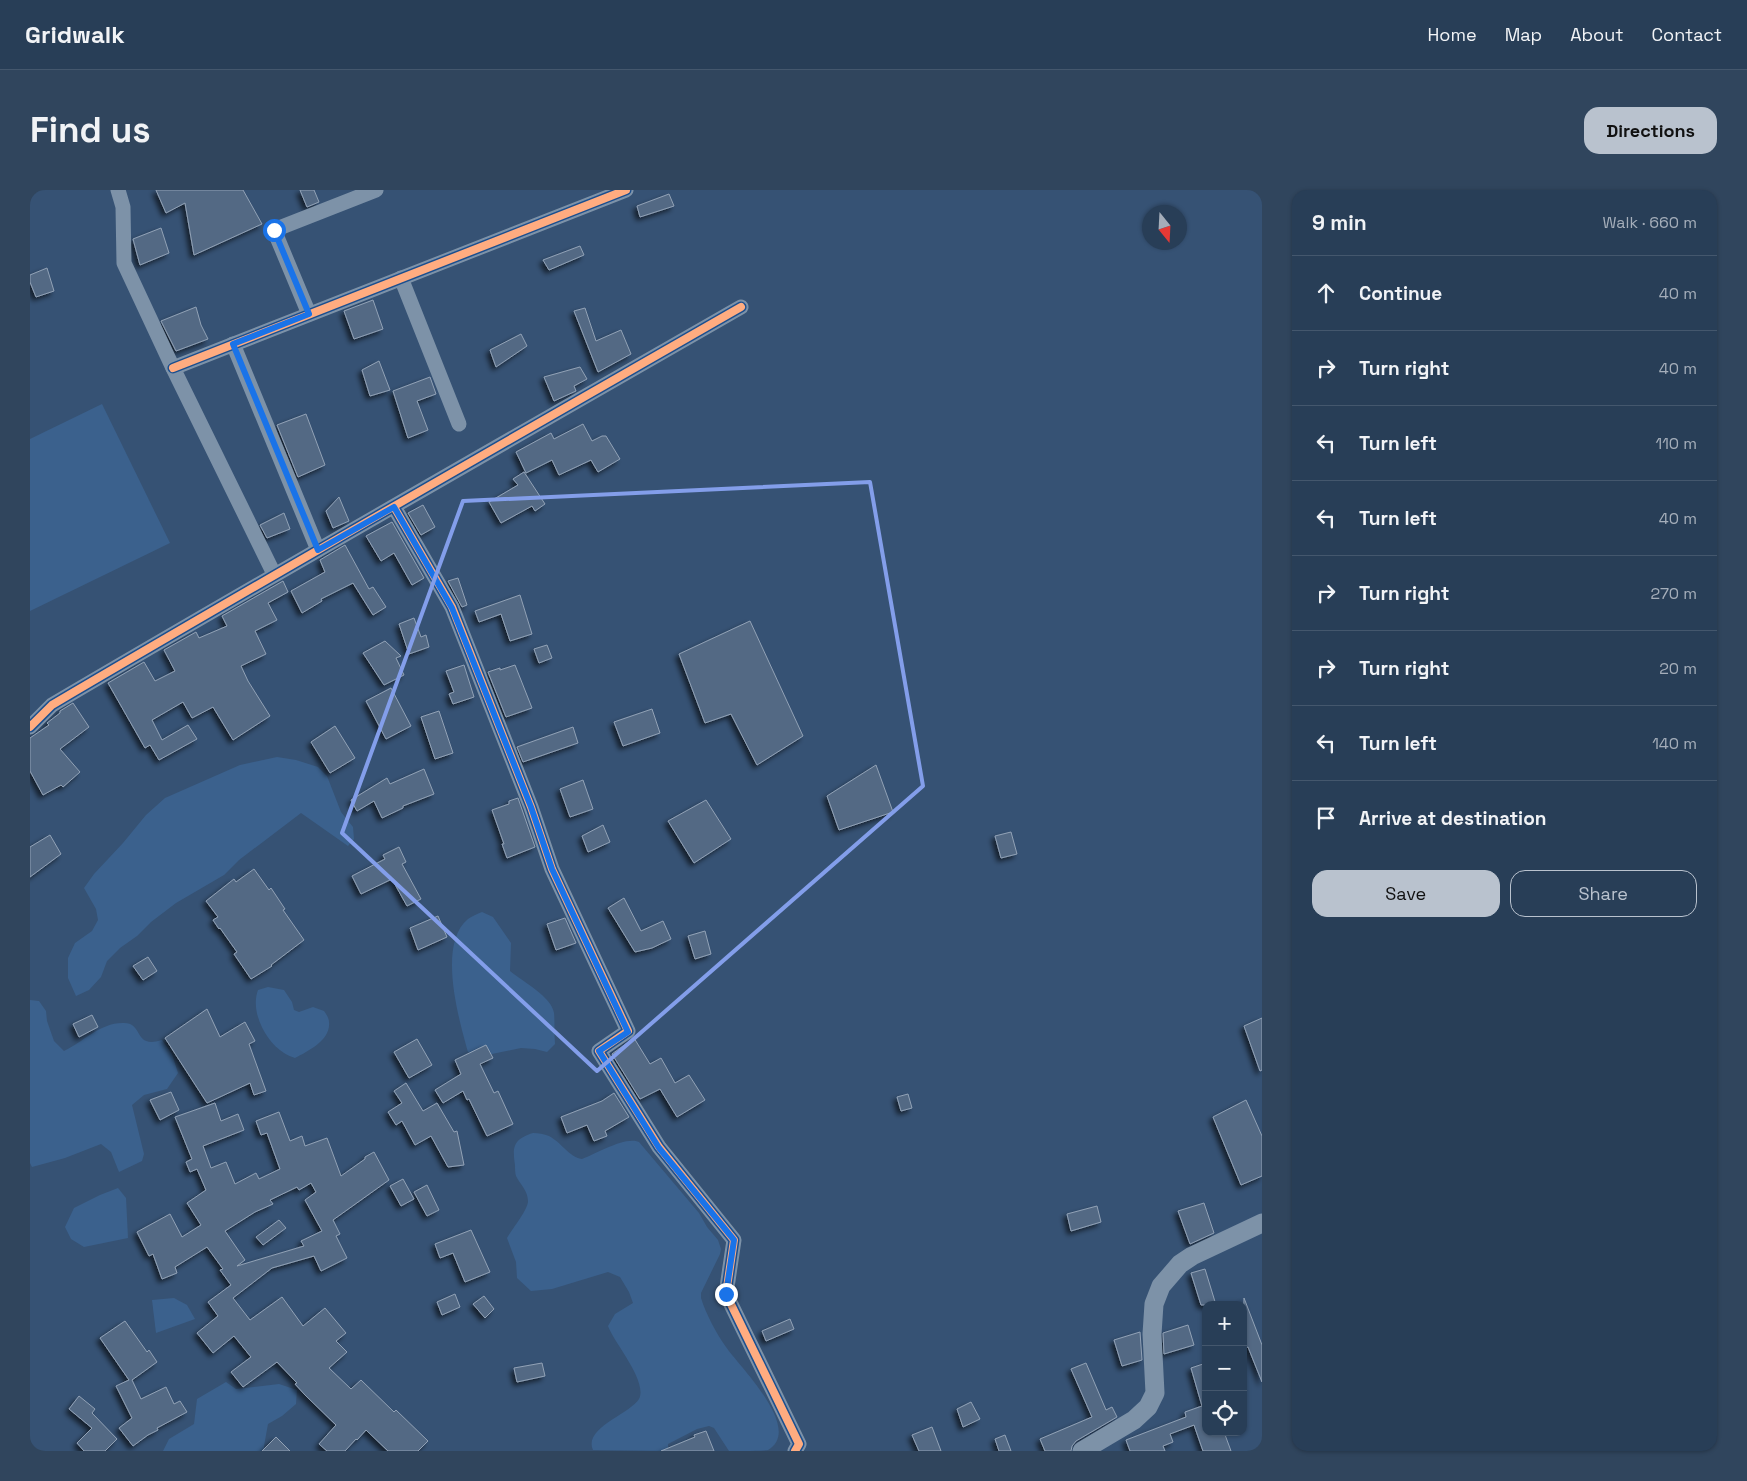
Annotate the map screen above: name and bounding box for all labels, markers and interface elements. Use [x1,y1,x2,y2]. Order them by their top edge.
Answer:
text: Gridwalk [25,19,125,50]
text: Home [1428,23,1477,46]
text: Map [1505,23,1542,46]
text: About [1570,23,1624,46]
text: Contact [1652,23,1722,46]
button: Directions [1584,107,1717,154]
text: Find us [30,108,151,152]
north arrow [1142,205,1187,250]
text: 9 min [1312,209,1367,236]
text: Walk · 660 m [1603,212,1697,233]
route start [263,219,286,242]
icon: ahead [1312,279,1340,307]
text: Continue [1359,281,1442,306]
text: 40 m [1659,283,1697,304]
icon: right [1312,354,1340,382]
text: Turn right [1359,356,1449,381]
text: 40 m [1659,358,1697,379]
icon: left [1312,429,1340,457]
text: Turn left [1359,431,1437,456]
text: 110 m [1655,433,1697,454]
icon: left [1312,504,1340,532]
text: Turn left [1359,506,1437,531]
text: 40 m [1659,508,1697,529]
icon: right [1312,579,1340,607]
text: Turn right [1359,581,1449,606]
text: 270 m [1650,583,1697,604]
icon: right [1312,654,1340,682]
text: Turn right [1359,656,1449,681]
text: 20 m [1659,658,1697,679]
icon: left [1312,729,1340,757]
text: Turn left [1359,731,1437,756]
text: 140 m [1652,733,1697,754]
icon: arrive [1312,804,1340,832]
text: Arrive at destination [1359,806,1547,831]
button: Save [1312,870,1500,917]
button: Share [1510,870,1697,917]
route end [715,1283,738,1306]
map controls [1202,1301,1247,1436]
button: + [1202,1301,1247,1346]
button: − [1202,1346,1247,1391]
button: locate [1202,1391,1247,1436]

